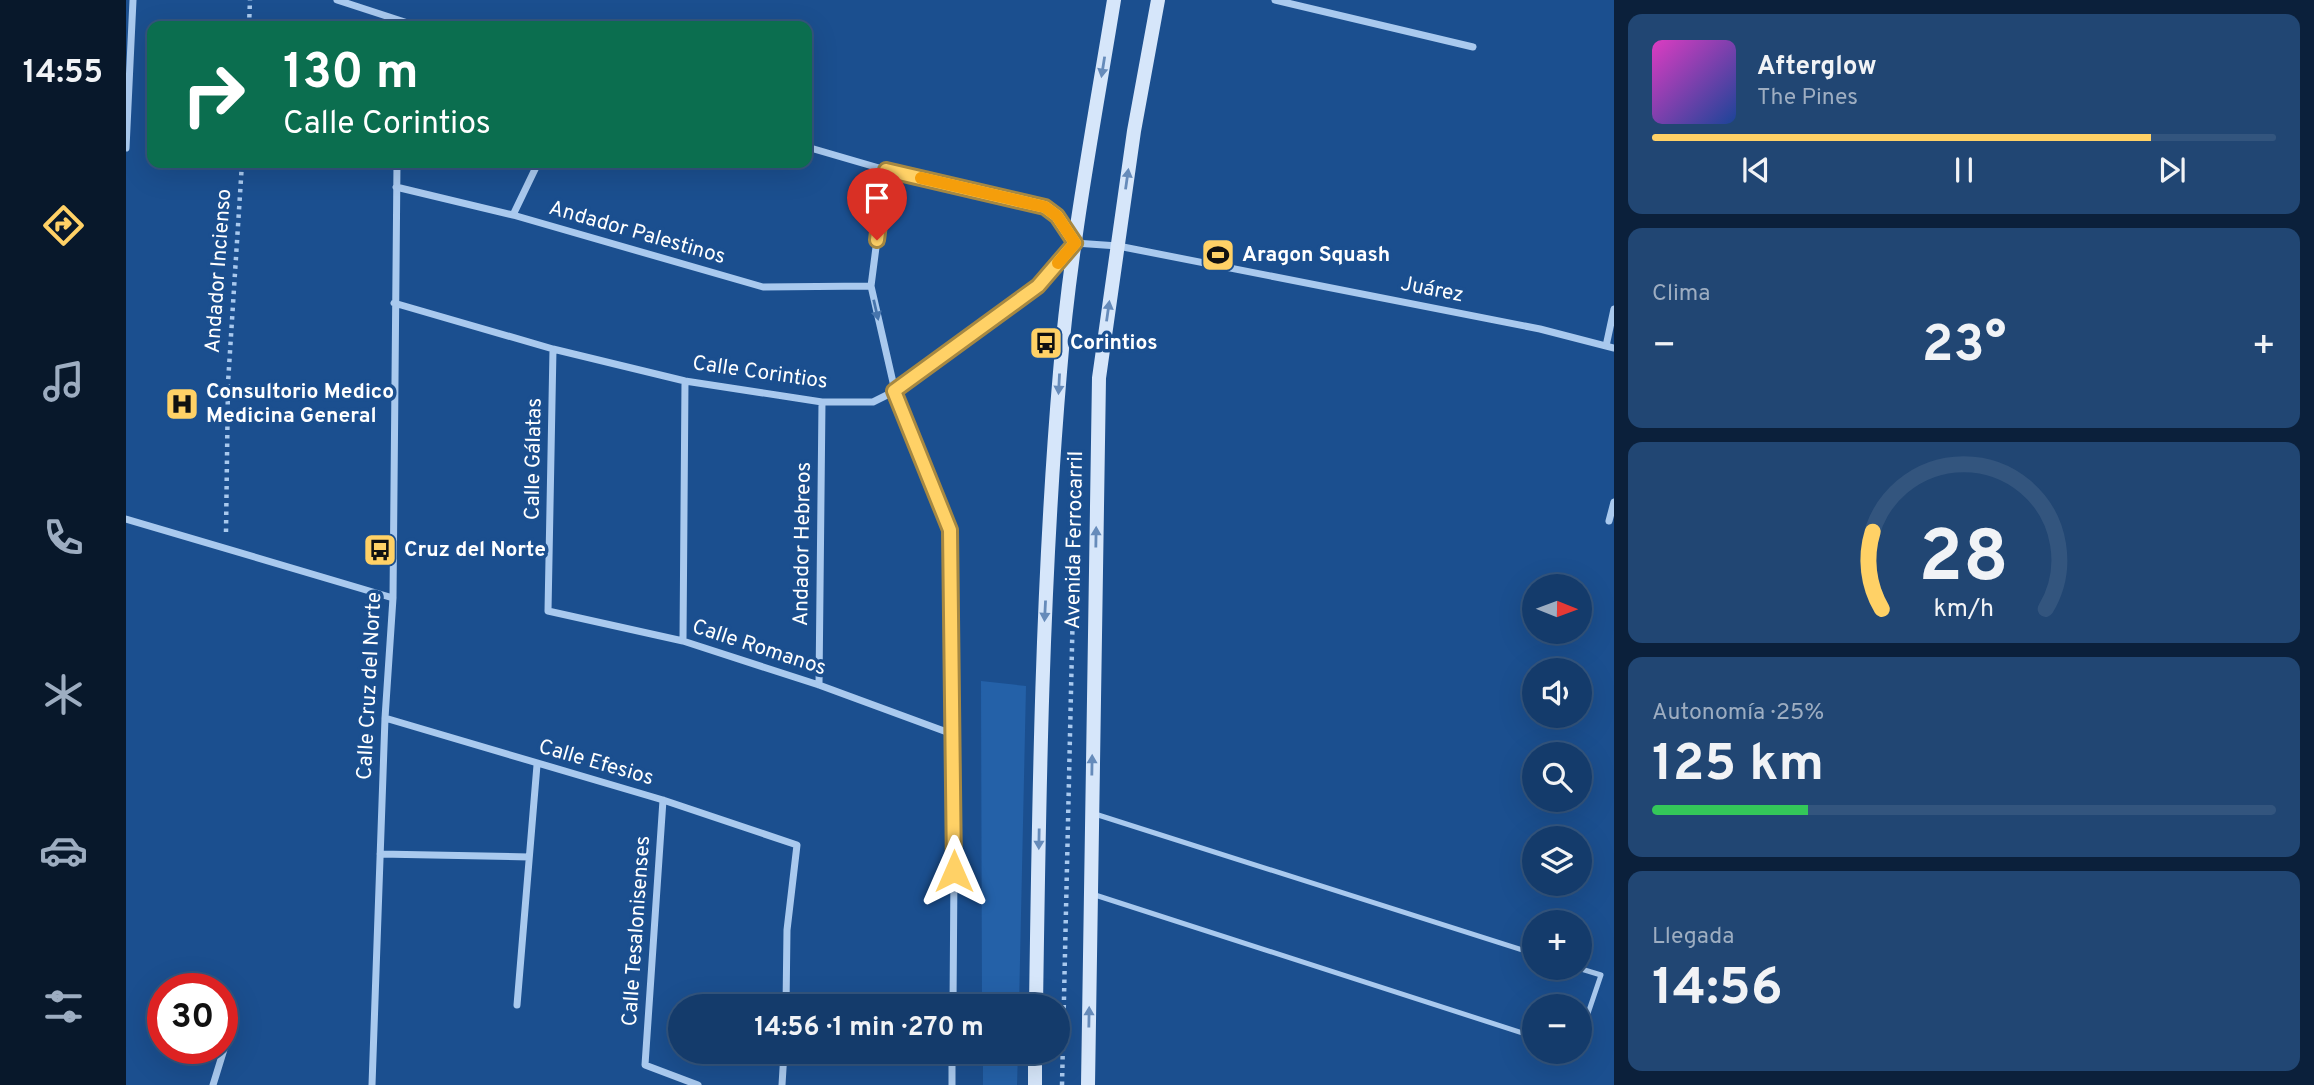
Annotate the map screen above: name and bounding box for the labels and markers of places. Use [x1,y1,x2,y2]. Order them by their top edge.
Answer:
pin [847,168,907,240]
sports icon: Aragon Squash [1199,236,1237,274]
place label: Aragon Squash [1242,242,1390,269]
bus stop icon: Corintios [1027,324,1065,362]
place label: Corintios [1070,330,1158,357]
place label: Consultorio Medico Medicina General [206,379,394,430]
hospital icon: Consultorio Medico Medicina General [163,385,201,423]
bus stop icon: Cruz del Norte [361,531,399,569]
place label: Cruz del Norte [404,537,546,564]

